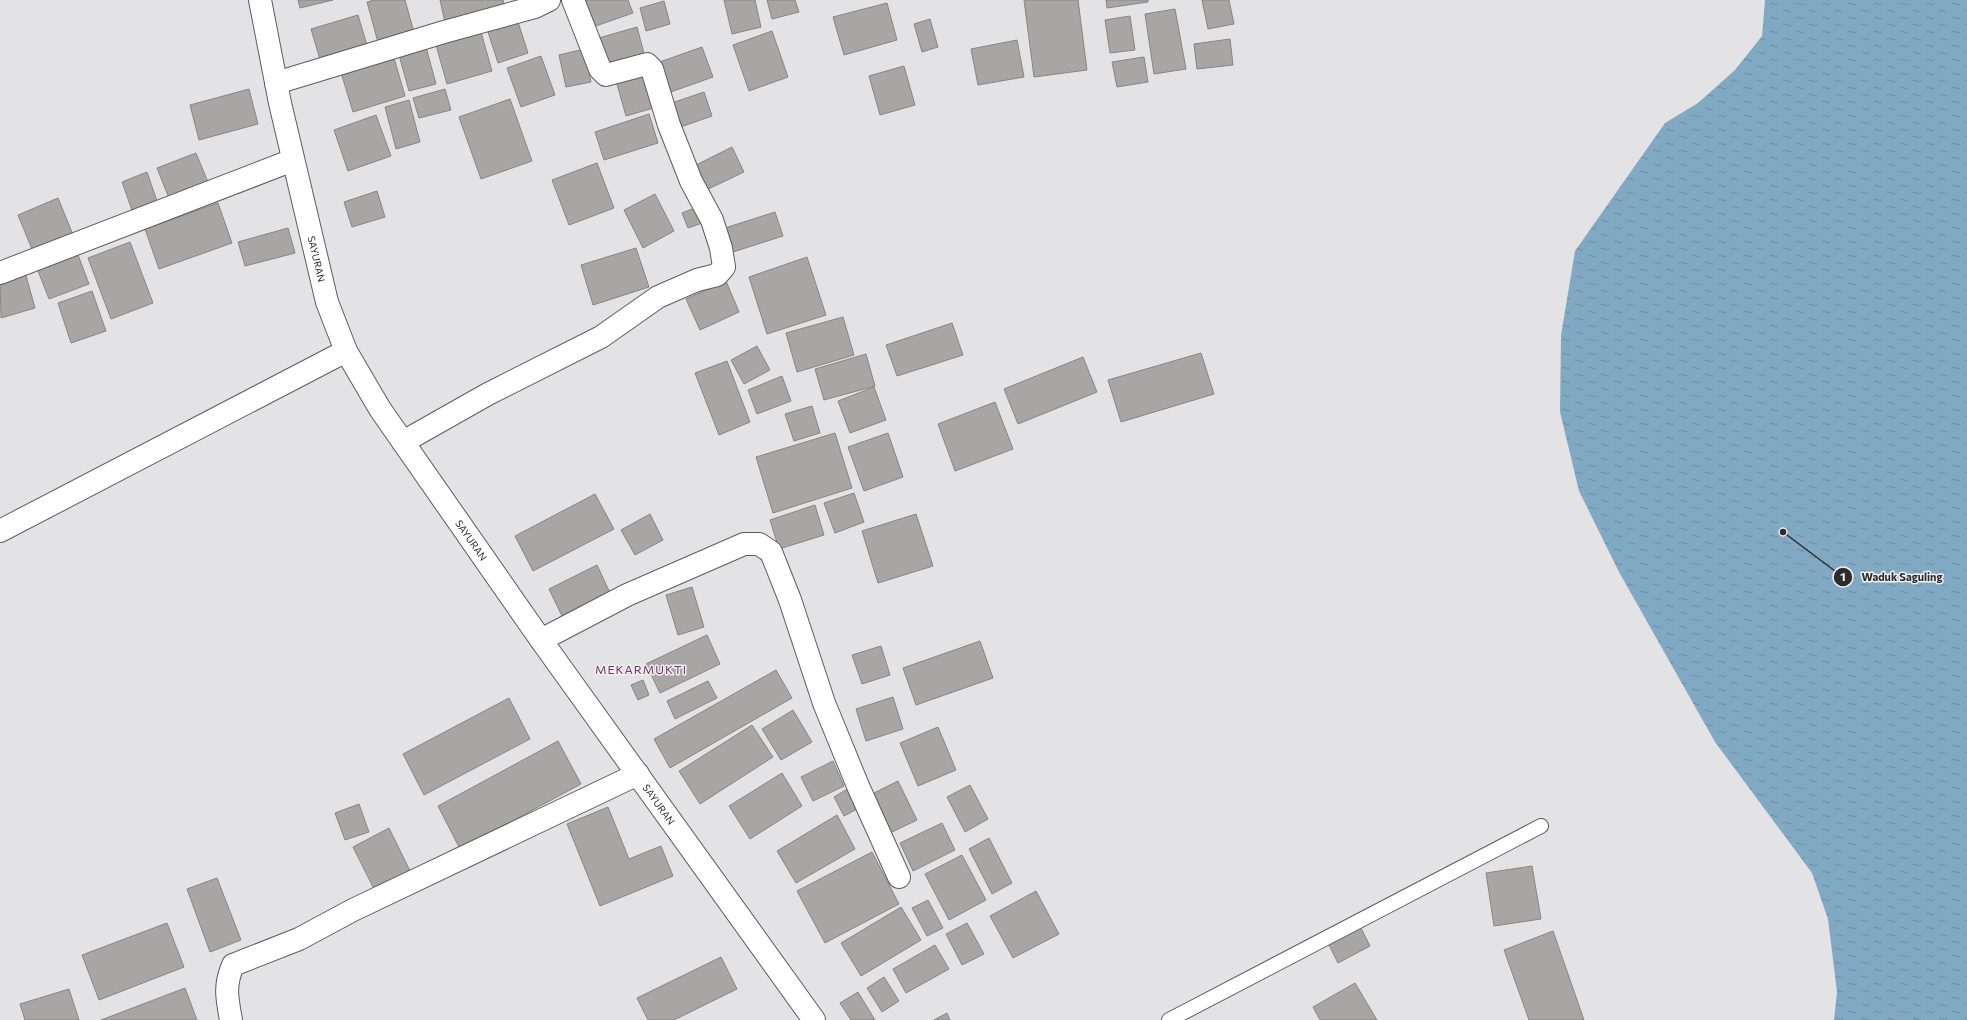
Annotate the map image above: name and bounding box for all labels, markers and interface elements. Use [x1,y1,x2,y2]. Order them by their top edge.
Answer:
street label: SAYURAN [306,235,328,283]
street label: SAYURAN [453,517,490,563]
callout: Waduk Saguling [1833,565,1950,588]
text: 1 [1840,569,1846,583]
text: Waduk Saguling [1861,570,1943,583]
district label: MEKARMUKTI [595,662,687,676]
street label: SAYURAN [640,782,678,827]

